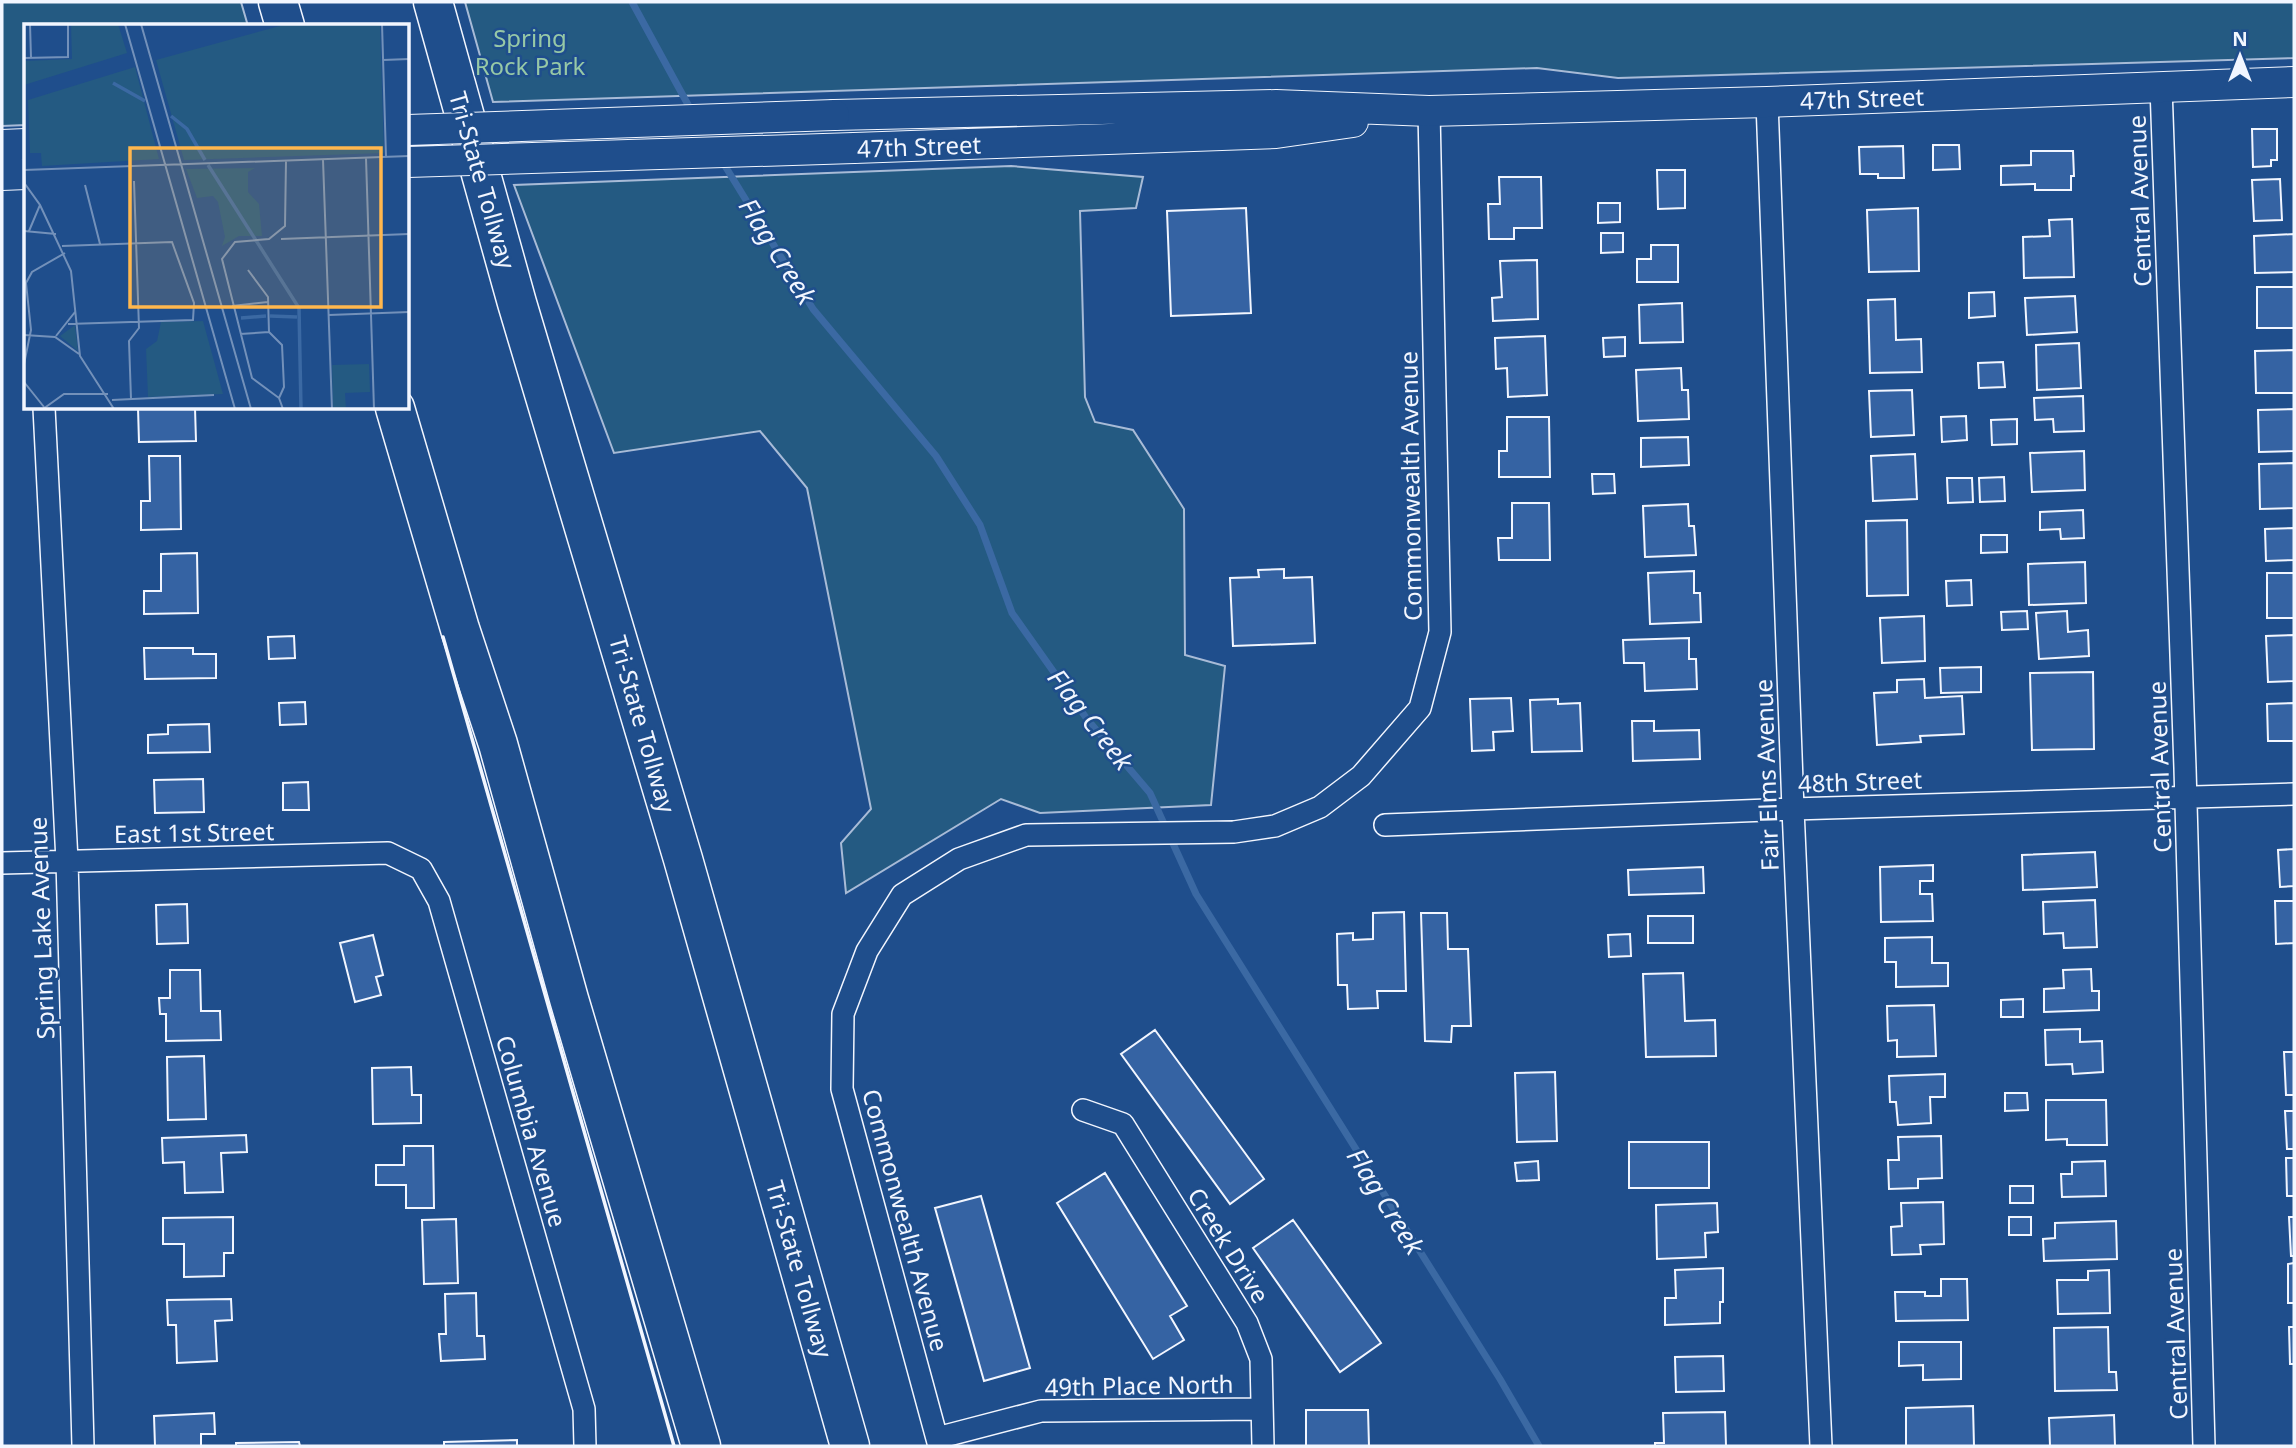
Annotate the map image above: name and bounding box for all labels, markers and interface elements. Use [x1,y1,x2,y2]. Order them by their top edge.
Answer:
park label: Spring Rock Park [475,21,586,82]
north arrow [2205,21,2275,91]
inset map [24,24,410,410]
text: N [2232,26,2248,52]
street label: 47th Street [1799,79,1925,117]
street label: Tri-State Tollway [442,88,524,273]
street label: Central Avenue [2120,115,2158,287]
street label: 47th Street [856,127,982,165]
water label: Flag Creek [731,191,826,312]
street label: Commonwealth Avenue [1391,351,1429,621]
street label: Tri-State Tollway [602,632,684,817]
water label: Flag Creek [1040,661,1143,778]
street label: Fair Elms Avenue [1746,678,1786,872]
street label: Central Avenue [2140,681,2178,853]
street label: 48th Street [1797,762,1923,800]
street label: East 1st Street [114,814,275,850]
street label: Spring Lake Avenue [21,816,61,1040]
street label: Columbia Avenue [489,1031,575,1231]
street label: Commonwealth Avenue [855,1085,957,1355]
water label: Flag Creek [1339,1141,1434,1262]
street label: Tri-State Tollway [759,1177,841,1362]
street label: Creek Drive [1181,1181,1277,1309]
street label: Central Avenue [2156,1248,2194,1420]
street label: 49th Place North [1044,1367,1234,1403]

